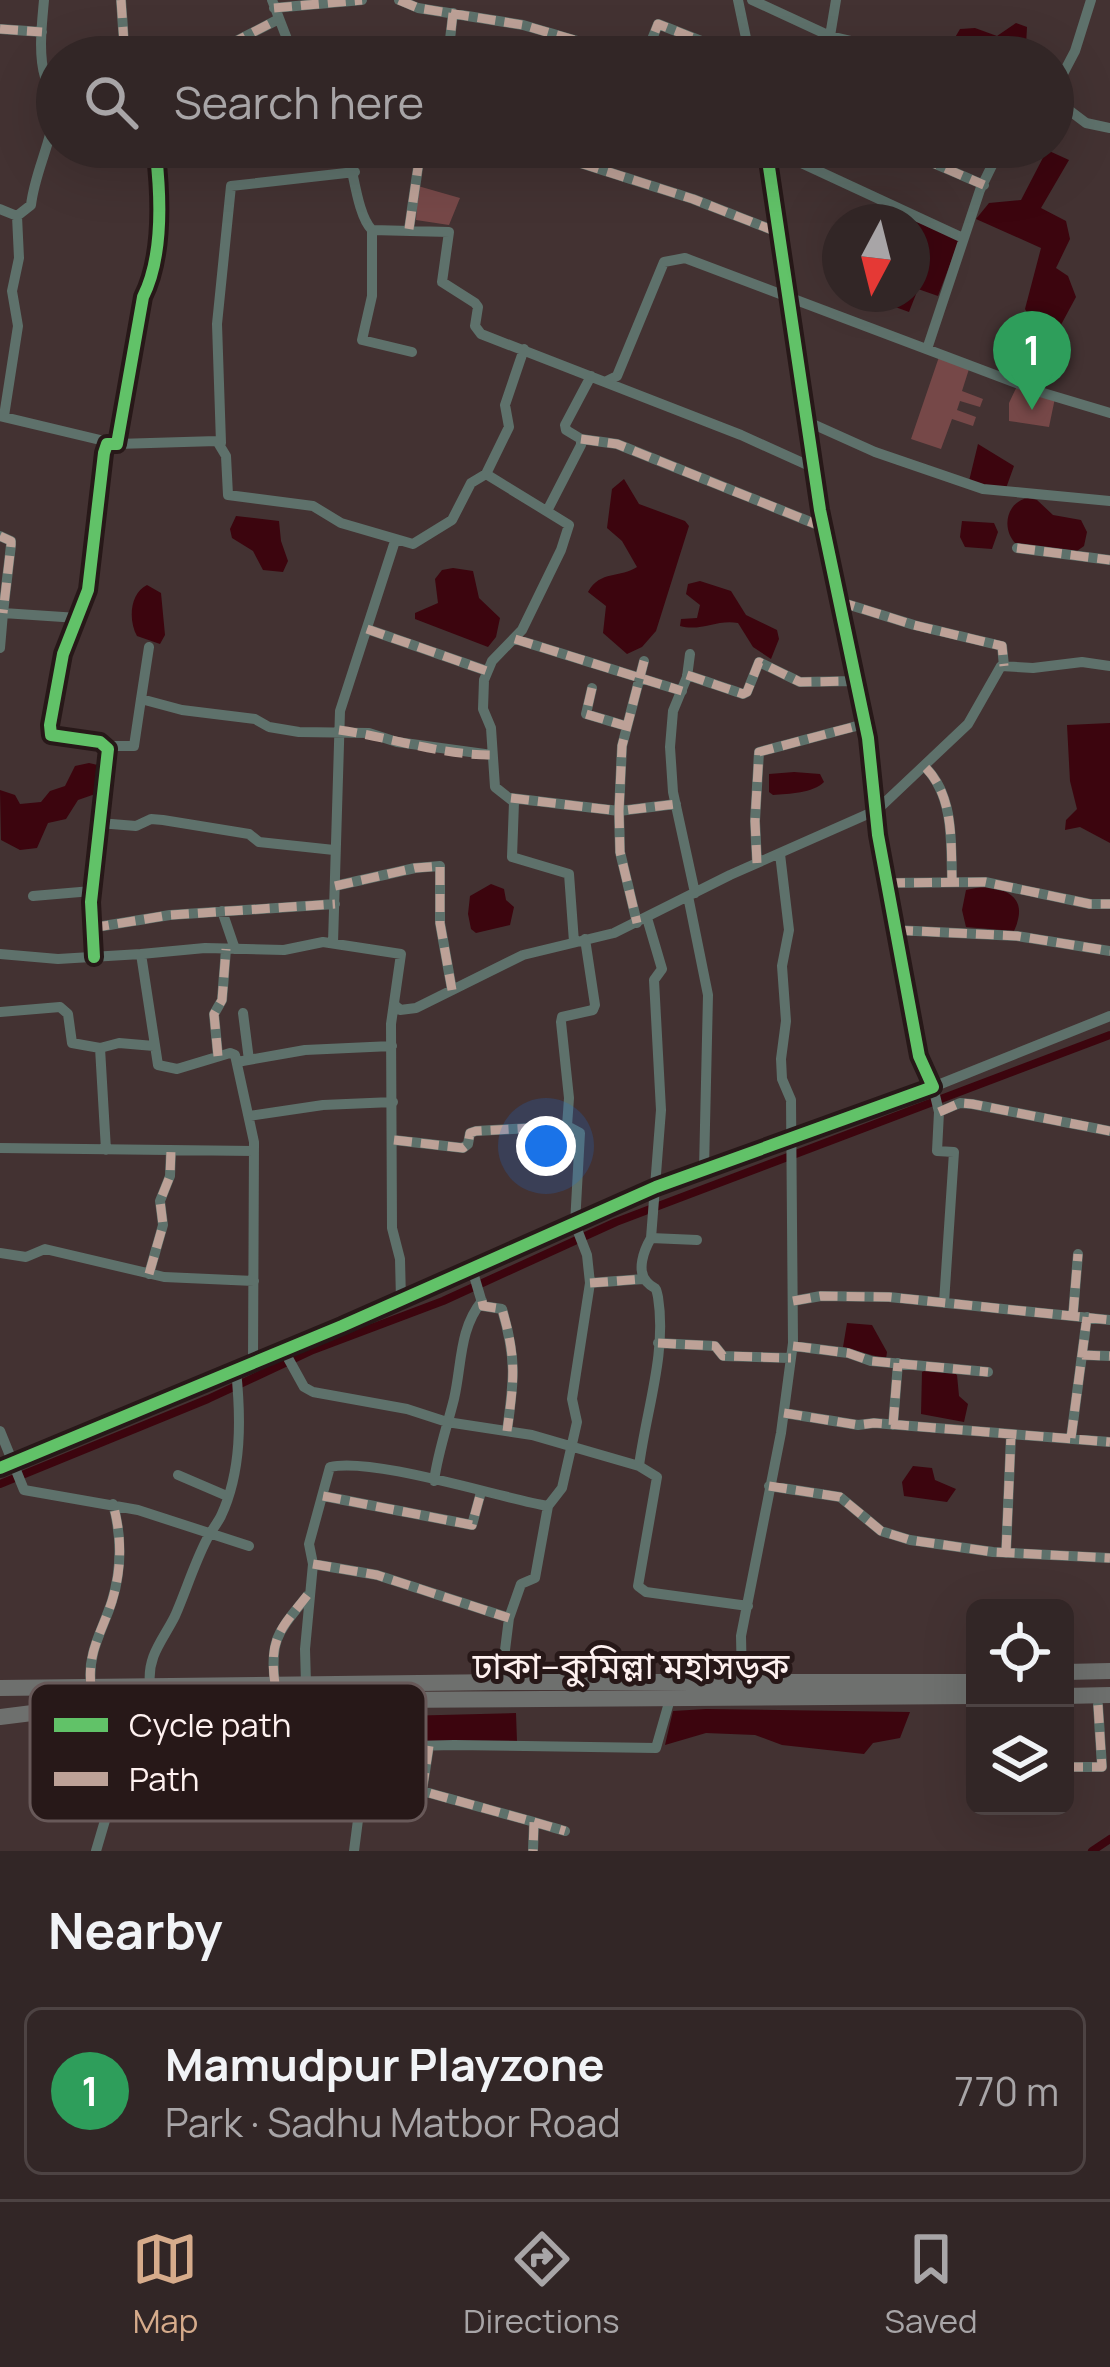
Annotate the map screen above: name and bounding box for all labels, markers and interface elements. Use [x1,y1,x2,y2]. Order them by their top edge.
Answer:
search box [36,36,1074,168]
icon: search [78,69,144,135]
text: Search here [174,71,424,133]
north arrow [822,204,930,312]
pin: 1 [993,311,1071,410]
your location [516,1116,576,1176]
map controls [966,1599,1074,1815]
button: locate [966,1599,1074,1707]
street label: ঢাকা–কুমিল্লা মহাসড়ক [472,1641,790,1690]
legend [30,1683,426,1821]
text: Cycle path [129,1702,291,1747]
button: layers [966,1707,1074,1815]
text: Path [129,1756,199,1801]
text: Nearby [48,1895,223,1964]
text: Mamudpur Playzone [165,2033,605,2095]
text: 1 [81,2064,99,2118]
text: 770 m [954,2064,1059,2118]
text: Park · Sadhu Matbor Road [165,2095,621,2149]
tab: Map [132,2226,198,2343]
tab: Directions [463,2226,620,2343]
tab: Saved [885,2226,978,2343]

